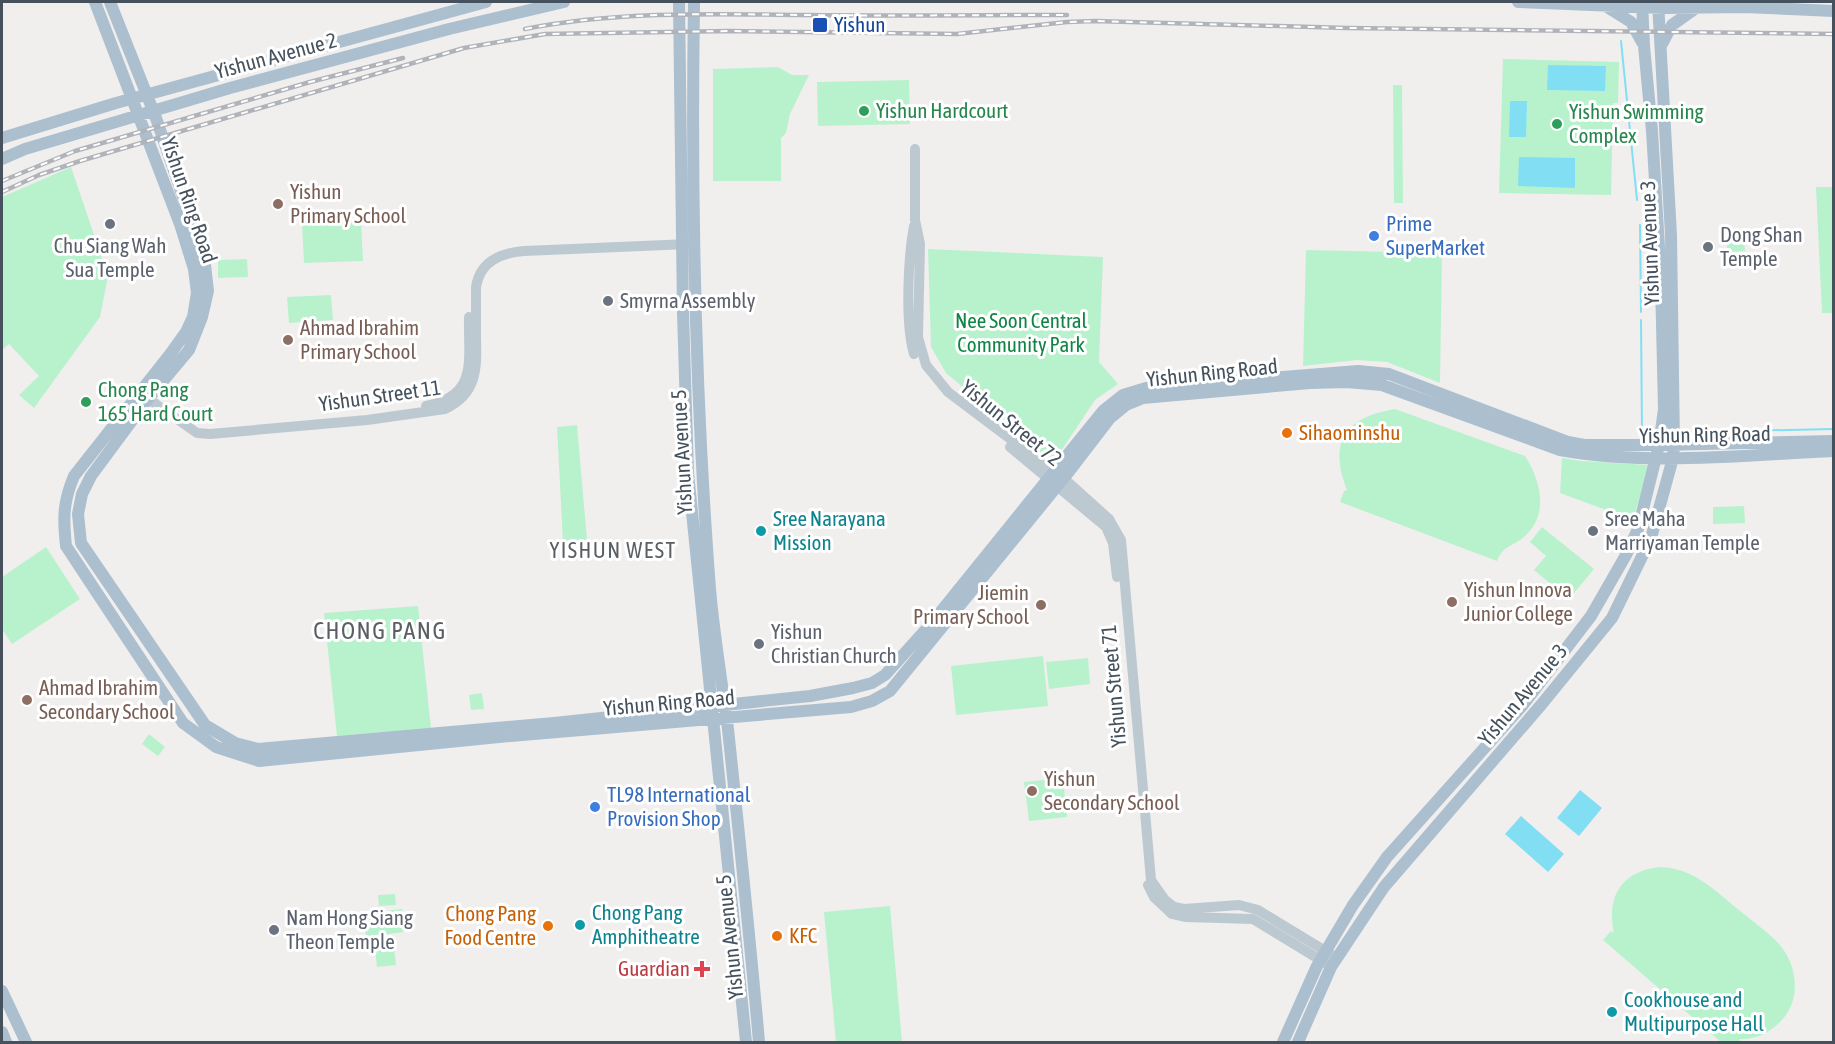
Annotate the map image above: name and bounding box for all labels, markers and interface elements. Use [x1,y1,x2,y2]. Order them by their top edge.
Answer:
place label: Yishun [834,12,885,36]
marker: Yishun [811,16,829,34]
street label: Yishun Avenue 2 [212,27,339,83]
place label: Yishun Hardcourt [876,98,1008,122]
place label: Yishun Swimming Complex [1569,99,1704,147]
marker: Yishun Hardcourt [857,104,871,118]
marker: Yishun Swimming Complex [1550,117,1564,131]
street label: Yishun Ring Road [157,133,223,266]
place label: Yishun Primary School [290,179,406,227]
street label: Yishun Avenue 3 [1635,180,1663,306]
marker: Yishun Primary School [271,197,285,211]
place label: Prime SuperMarket [1386,211,1485,259]
marker: Chu Siang Wah Sua Temple [103,217,117,231]
place label: Dong Shan Temple [1720,222,1803,270]
marker: Prime SuperMarket [1367,229,1381,243]
place label: Chu Siang Wah Sua Temple [54,233,166,281]
marker: Dong Shan Temple [1701,240,1715,254]
place label: Smyrna Assembly [620,288,756,312]
marker: Smyrna Assembly [601,294,615,308]
park label: Nee Soon Central Community Park [955,308,1088,356]
place label: Ahmad Ibrahim Primary School [300,315,419,363]
marker: Ahmad Ibrahim Primary School [281,333,295,347]
street label: Yishun Ring Road [1145,353,1279,391]
street label: Yishun Street 72 [956,374,1067,470]
street label: Yishun Street 11 [317,375,442,415]
place label: Chong Pang 165 Hard Court [98,377,213,425]
street label: Yishun Avenue 5 [666,389,696,515]
marker: Chong Pang 165 Hard Court [79,395,93,409]
place label: Sihaominshu [1299,420,1400,444]
street label: Yishun Ring Road [1639,421,1771,447]
marker: Sihaominshu [1280,426,1294,440]
place label: Sree Narayana Mission [773,506,886,554]
place label: Sree Maha Marriyaman Temple [1605,506,1760,554]
marker: Sree Narayana Mission [754,524,768,538]
marker: Sree Maha Marriyaman Temple [1586,524,1600,538]
district label: YISHUN WEST [549,537,677,563]
place label: Yishun Innova Junior College [1464,577,1573,625]
place label: Jiemin Primary School [913,580,1029,628]
marker: Yishun Innova Junior College [1445,595,1459,609]
marker: Jiemin Primary School [1034,598,1048,612]
district label: CHONG PANG [313,617,447,644]
place label: Yishun Christian Church [771,619,897,667]
street label: Yishun Street 71 [1096,624,1130,748]
marker: Yishun Christian Church [752,637,766,651]
street label: Yishun Avenue 3 [1473,639,1572,750]
place label: Ahmad Ibrahim Secondary School [39,675,175,723]
street label: Yishun Ring Road [602,684,736,720]
marker: Ahmad Ibrahim Secondary School [20,693,34,707]
place label: Yishun Secondary School [1044,766,1180,814]
place label: TL98 International Provision Shop [607,782,751,830]
marker: Yishun Secondary School [1025,784,1039,798]
marker: TL98 International Provision Shop [588,800,602,814]
street label: Yishun Avenue 5 [711,874,747,1001]
place label: Chong Pang Amphitheatre [592,900,700,948]
place label: Chong Pang Food Centre [444,901,536,949]
place label: Nam Hong Siang Theon Temple [286,905,413,953]
marker: Chong Pang Amphitheatre [573,918,587,932]
marker: Chong Pang Food Centre [541,919,555,933]
marker: Nam Hong Siang Theon Temple [267,923,281,937]
place label: KFC [789,923,818,947]
marker: KFC [770,929,784,943]
place label: Guardian [618,956,690,980]
marker: Guardian [695,962,709,976]
place label: Cookhouse and Multipurpose Hall [1624,987,1764,1035]
marker: Cookhouse and Multipurpose Hall [1605,1005,1619,1019]

